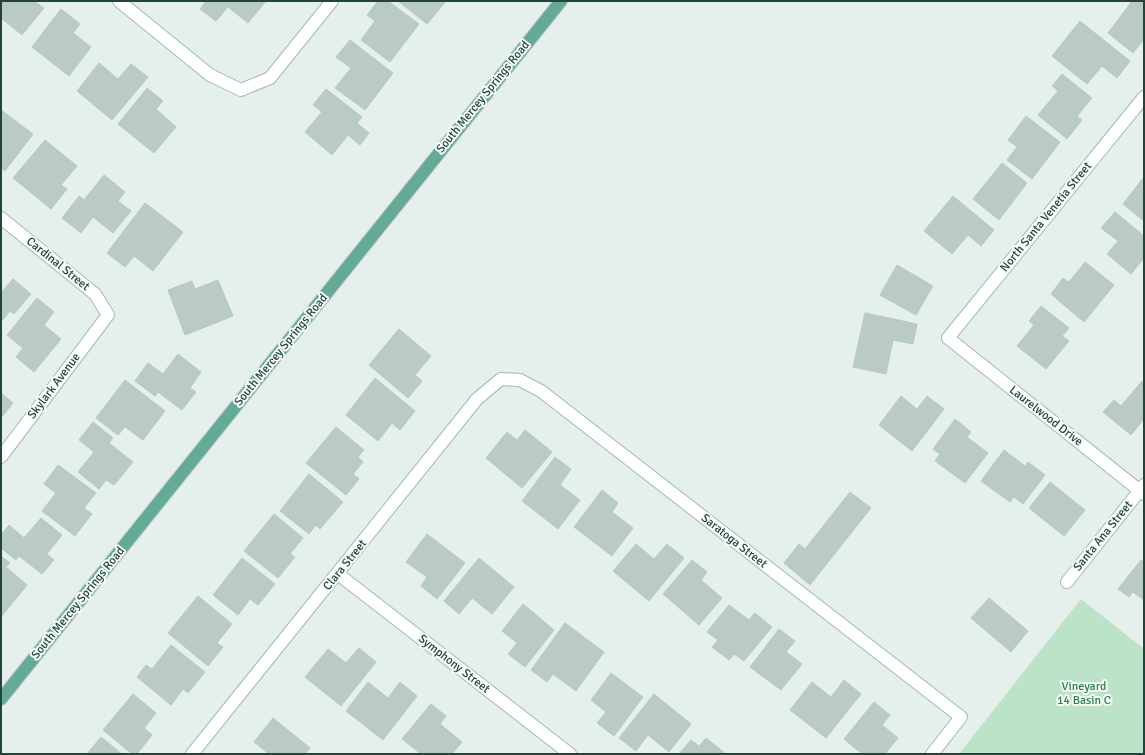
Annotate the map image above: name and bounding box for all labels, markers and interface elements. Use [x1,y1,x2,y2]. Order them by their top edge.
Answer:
street label: South Mercey Springs Road [433,38,533,156]
street label: North Santa Venetia Street [997,159,1095,275]
street label: Cardinal Street [23,234,93,294]
street label: South Mercey Springs Road [231,291,331,409]
street label: Skylark Avenue [24,350,84,422]
street label: Laurelwood Drive [1006,383,1086,449]
street label: Santa Ana Street [1070,498,1136,574]
street label: Saratoga Street [698,511,770,571]
street label: Clara Street [320,536,370,594]
street label: South Mercey Springs Road [28,544,128,662]
street label: Symphony Street [415,631,493,697]
park label: Vineyard 14 Basin C [1057,679,1111,708]

